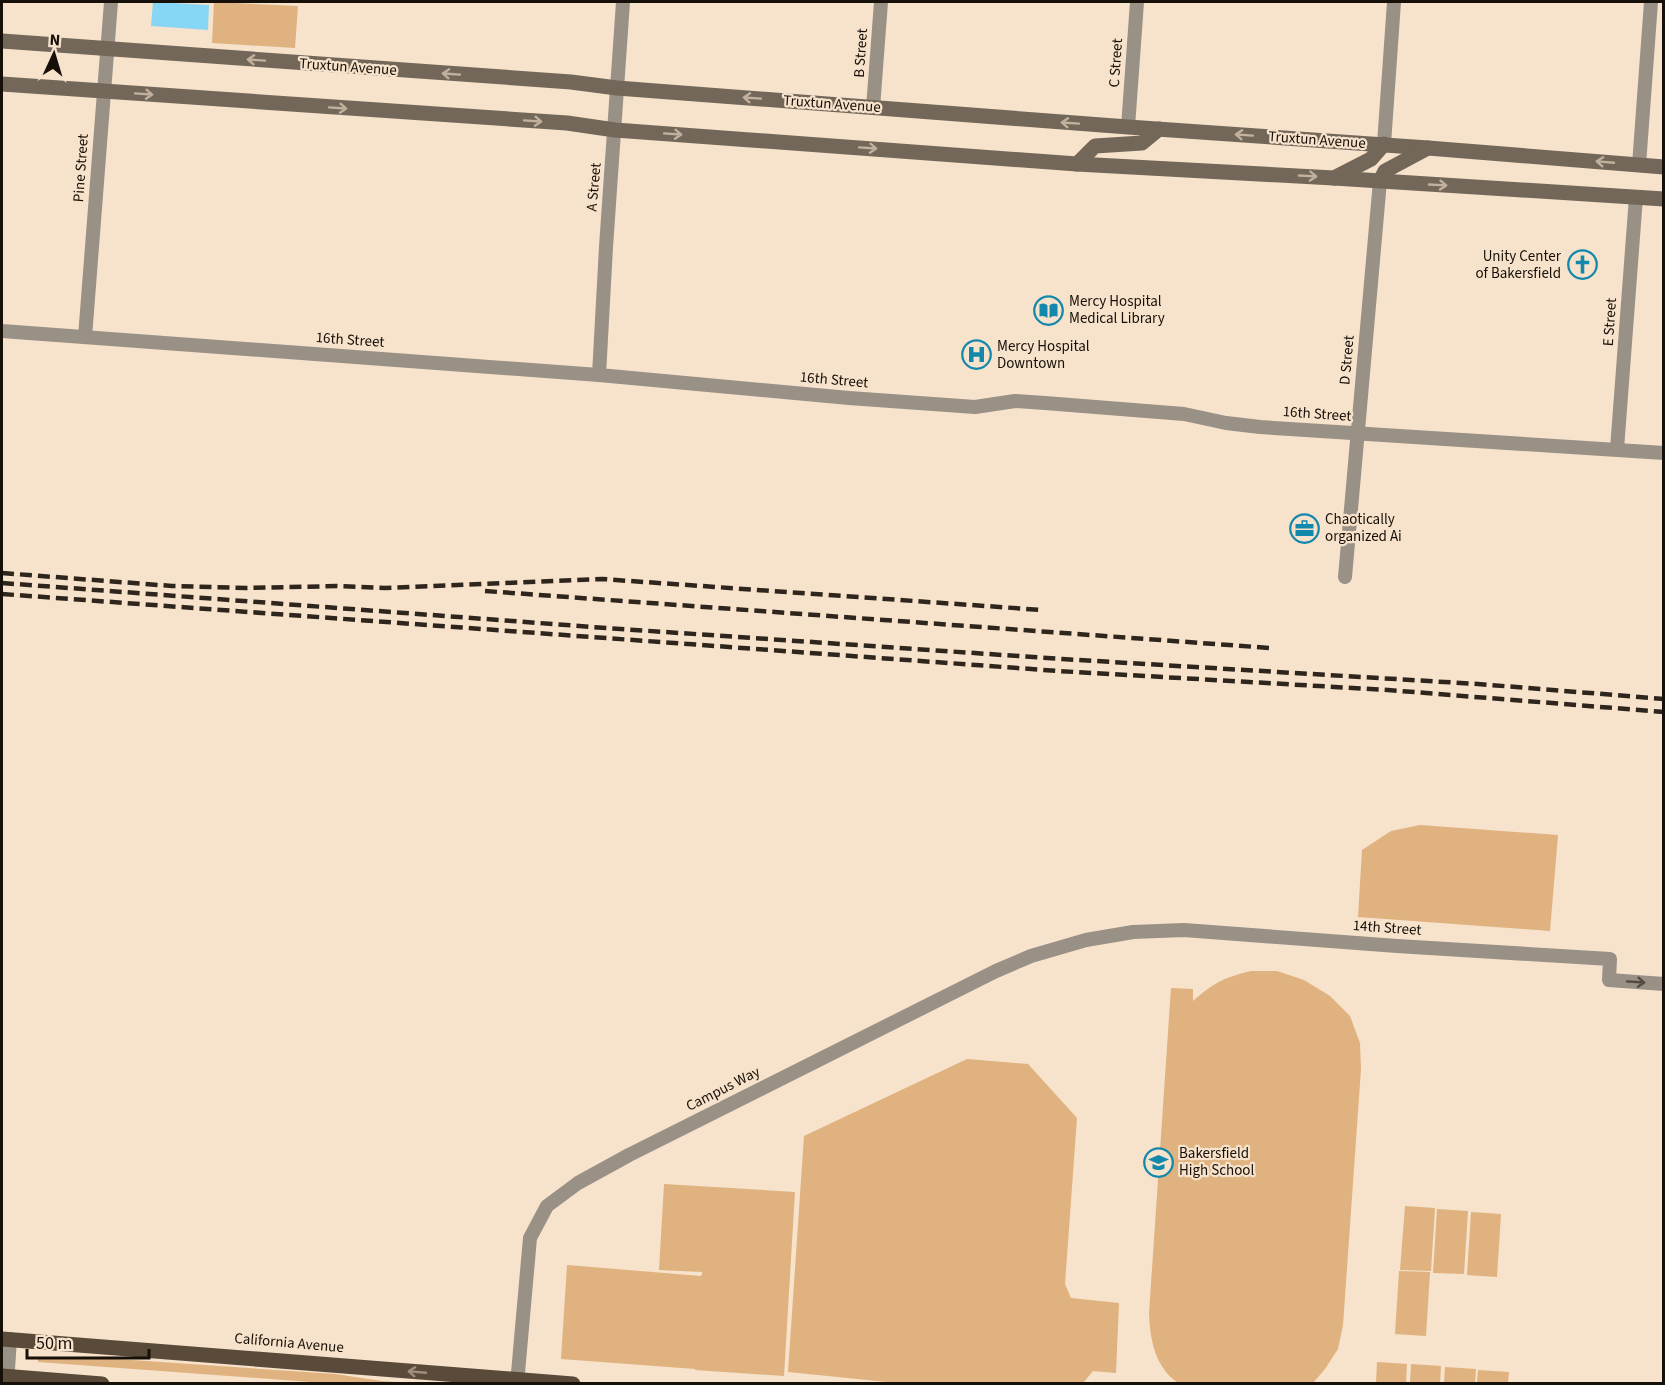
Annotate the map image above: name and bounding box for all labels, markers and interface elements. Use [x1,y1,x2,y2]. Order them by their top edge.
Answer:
north arrow [24,24,84,84]
street label: B Street [849,28,873,78]
text: N [49,29,61,51]
street label: C Street [1104,38,1128,88]
street label: Truxtun Avenue [299,53,397,81]
one-way arrow [247,54,266,65]
one-way arrow [441,68,461,79]
one-way arrow [133,89,153,100]
street label: Truxtun Avenue [783,90,881,118]
one-way arrow [743,93,763,104]
one-way arrow [328,102,348,113]
one-way arrow [522,116,542,127]
one-way arrow [1061,117,1081,128]
street label: Truxtun Avenue [1268,126,1366,154]
one-way arrow [663,129,683,140]
one-way arrow [1235,129,1255,140]
street label: Pine Street [68,133,94,203]
one-way arrow [857,143,877,154]
one-way arrow [1596,156,1616,167]
street label: A Street [581,162,607,212]
one-way arrow [1298,171,1318,182]
one-way arrow [1428,179,1448,190]
place label: Unity Center of Bakersfield [1475,246,1562,284]
church icon: Unity Center of Bakersfield [1566,249,1598,281]
place label: Mercy Hospital Medical Library [1069,291,1165,329]
library icon: Mercy Hospital Medical Library [1032,294,1064,326]
street label: E Street [1598,297,1622,347]
street label: 16th Street [315,327,385,353]
street label: D Street [1334,334,1360,386]
place label: Mercy Hospital Downtown [997,336,1090,374]
hospital icon: Mercy Hospital Downtown [960,339,992,371]
street label: 16th Street [799,367,869,393]
street label: 16th Street [1282,401,1352,427]
place label: Chaotically organized Ai [1325,509,1402,547]
office icon: Chaotically organized Ai [1288,512,1320,544]
street label: 14th Street [1352,915,1422,941]
one-way arrow [1626,977,1646,988]
street label: Campus Way [682,1061,764,1117]
place label: Bakersfield High School [1179,1143,1254,1181]
school or university icon: Bakersfield High School [1142,1146,1174,1178]
scale bar [27,1322,148,1360]
street label: California Avenue [233,1328,345,1358]
text: 50 m [36,1331,72,1356]
one-way arrow [408,1366,428,1377]

